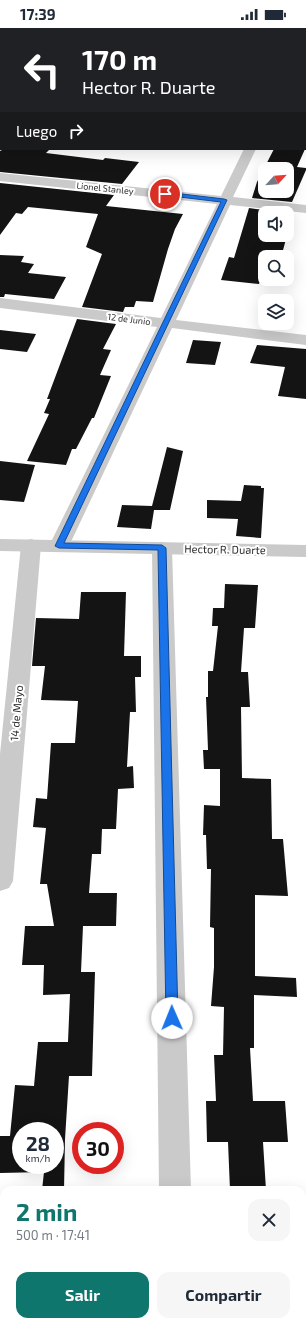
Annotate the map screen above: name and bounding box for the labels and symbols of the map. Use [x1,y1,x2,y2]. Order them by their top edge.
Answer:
north arrow [258,162,294,198]
pin [148,177,182,211]
street label: Lionel Stanley [76,180,134,196]
street label: 12 de Junio [107,311,151,327]
street label: Hector R. Duarte [184,542,266,556]
street label: 14 de Mayo [7,685,25,741]
position arrow [151,997,193,1039]
speed limit sign: 30 [72,1122,124,1174]

